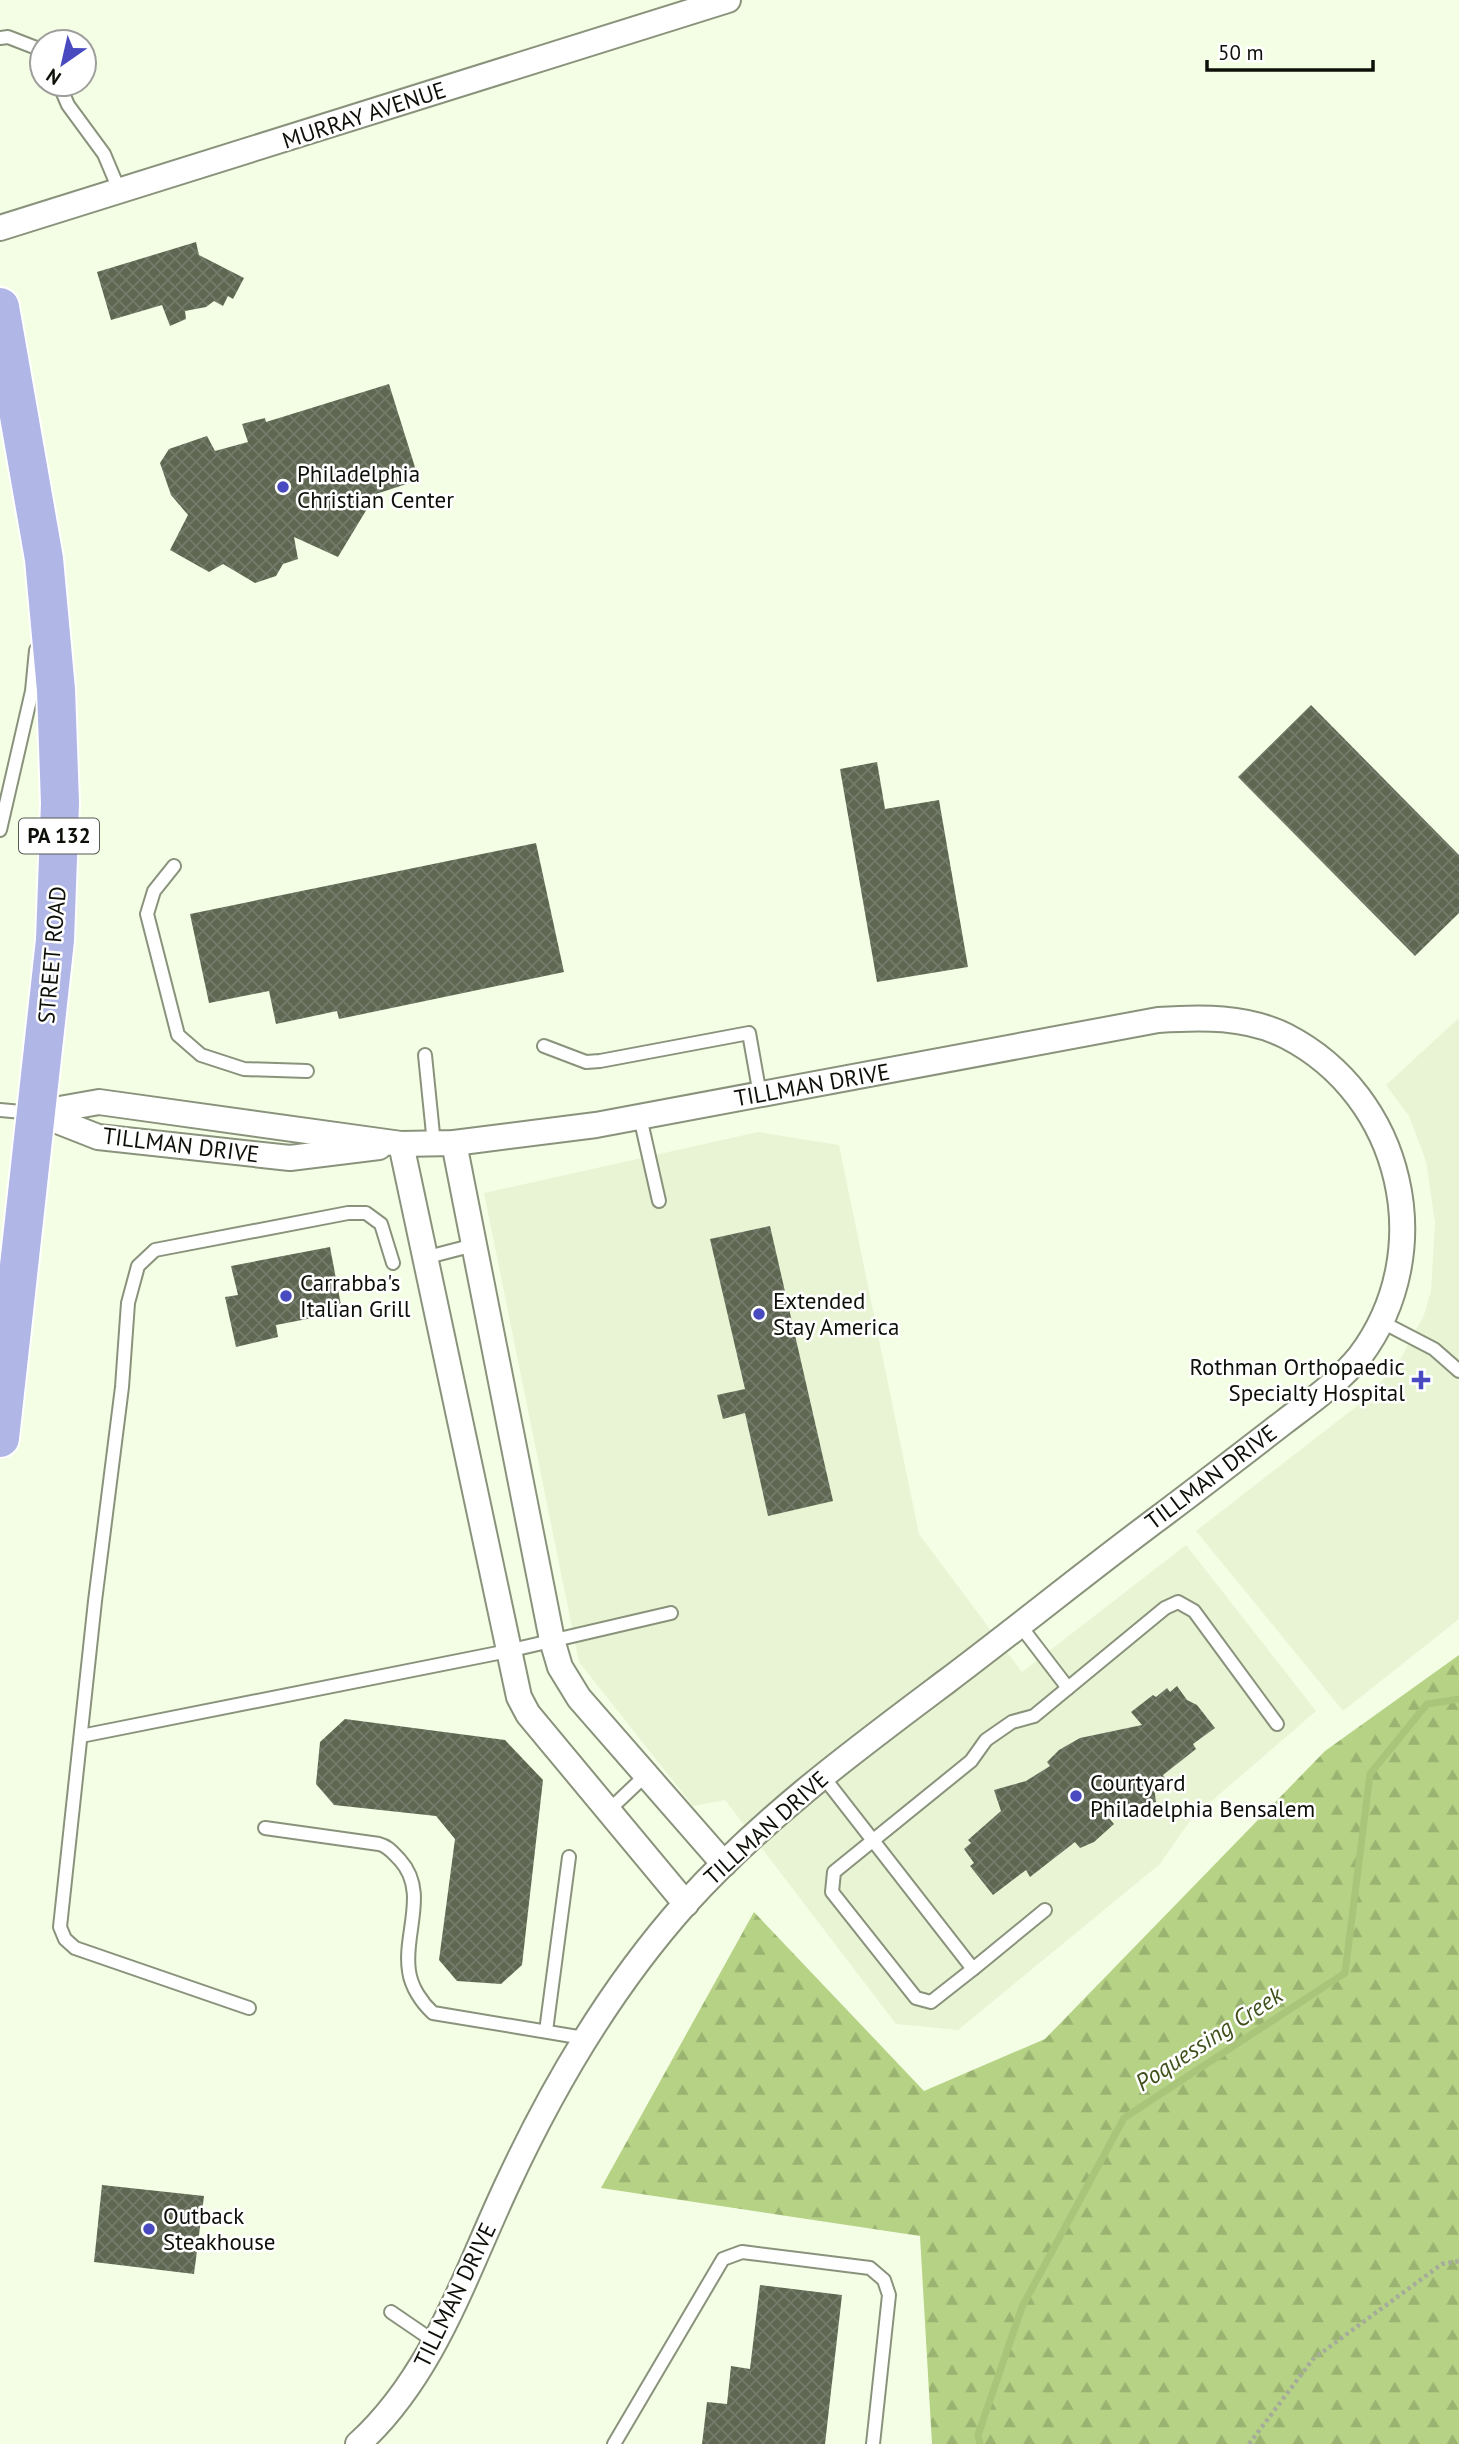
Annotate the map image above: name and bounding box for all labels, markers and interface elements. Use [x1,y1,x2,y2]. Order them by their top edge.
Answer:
north arrow [28,28,98,98]
scale bar [1207,28,1373,72]
text: 50 m [1218,39,1264,66]
text: N [42,64,65,91]
street label: MURRAY AVENUE [278,74,449,155]
place label: Philadelphia Christian Center [297,459,454,514]
marker: Philadelphia Christian Center [275,479,291,495]
road number: PA 132 [19,818,99,854]
street label: STREET ROAD [31,885,72,1025]
street label: TILLMAN DRIVE [732,1057,892,1112]
street label: TILLMAN DRIVE [101,1121,261,1168]
place label: Carrabba's Italian Grill [300,1268,411,1323]
place label: Extended Stay America [773,1286,899,1341]
marker: Carrabba's Italian Grill [278,1288,294,1304]
marker: Extended Stay America [751,1306,767,1322]
place label: Rothman Orthopaedic Specialty Hospital [1190,1352,1405,1407]
marker: Rothman Orthopaedic Specialty Hospital [1411,1370,1431,1390]
street label: TILLMAN DRIVE [1139,1418,1282,1536]
street label: TILLMAN DRIVE [698,1764,834,1891]
place label: Courtyard Philadelphia Bensalem [1090,1768,1315,1823]
marker: Courtyard Philadelphia Bensalem [1068,1788,1084,1804]
water label: Poquessing Creek [1129,1979,1289,2098]
place label: Outback Steakhouse [163,2201,276,2256]
street label: TILLMAN DRIVE [407,2218,502,2372]
marker: Outback Steakhouse [141,2221,157,2237]

